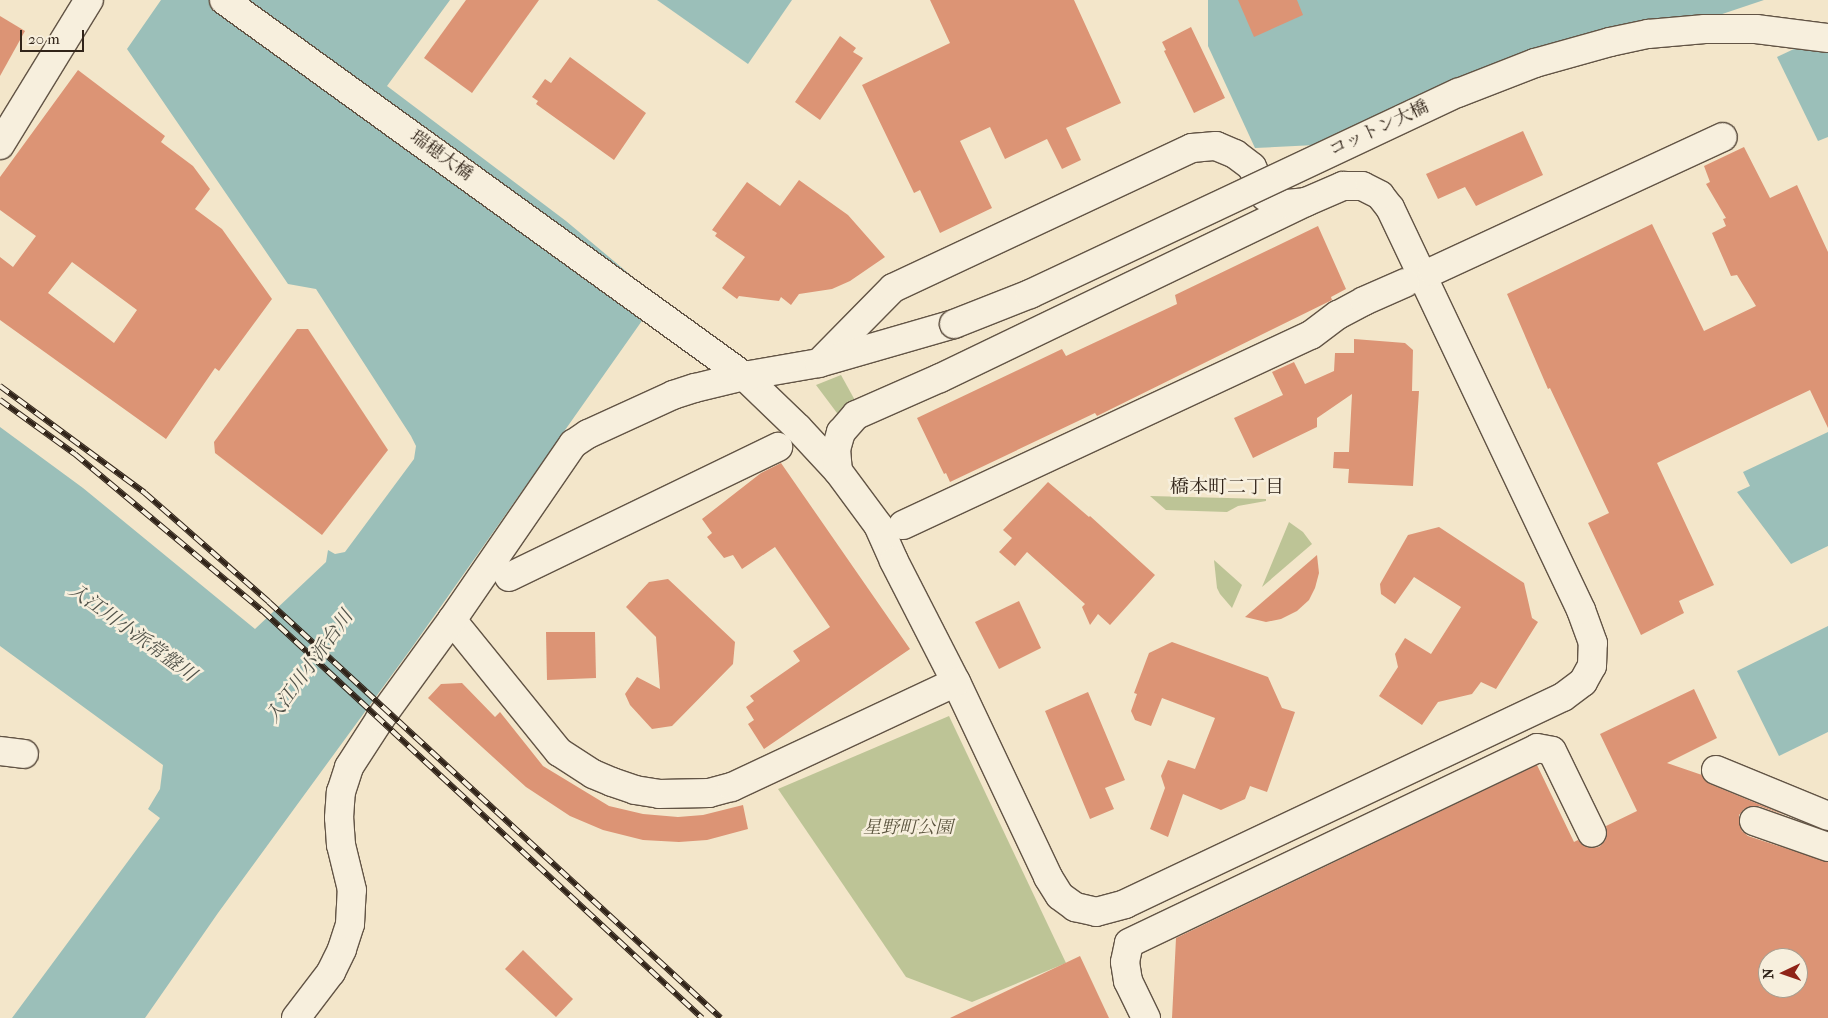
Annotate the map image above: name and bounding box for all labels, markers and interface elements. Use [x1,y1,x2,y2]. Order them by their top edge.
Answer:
scale bar [22,20,86,52]
text: 20 m [28,30,60,48]
street label: コットン大橋 [1325,96,1433,162]
street label: 瑞穂大橋 [406,126,476,186]
district label: 橋本町二丁目 [1170,477,1284,499]
water label: 入江川小派常盤川 [64,579,200,687]
water label: 入江川小派台川 [262,606,358,728]
park label: 星野町公園 [863,817,953,839]
north arrow [1758,948,1808,998]
text: N [1760,968,1777,980]

